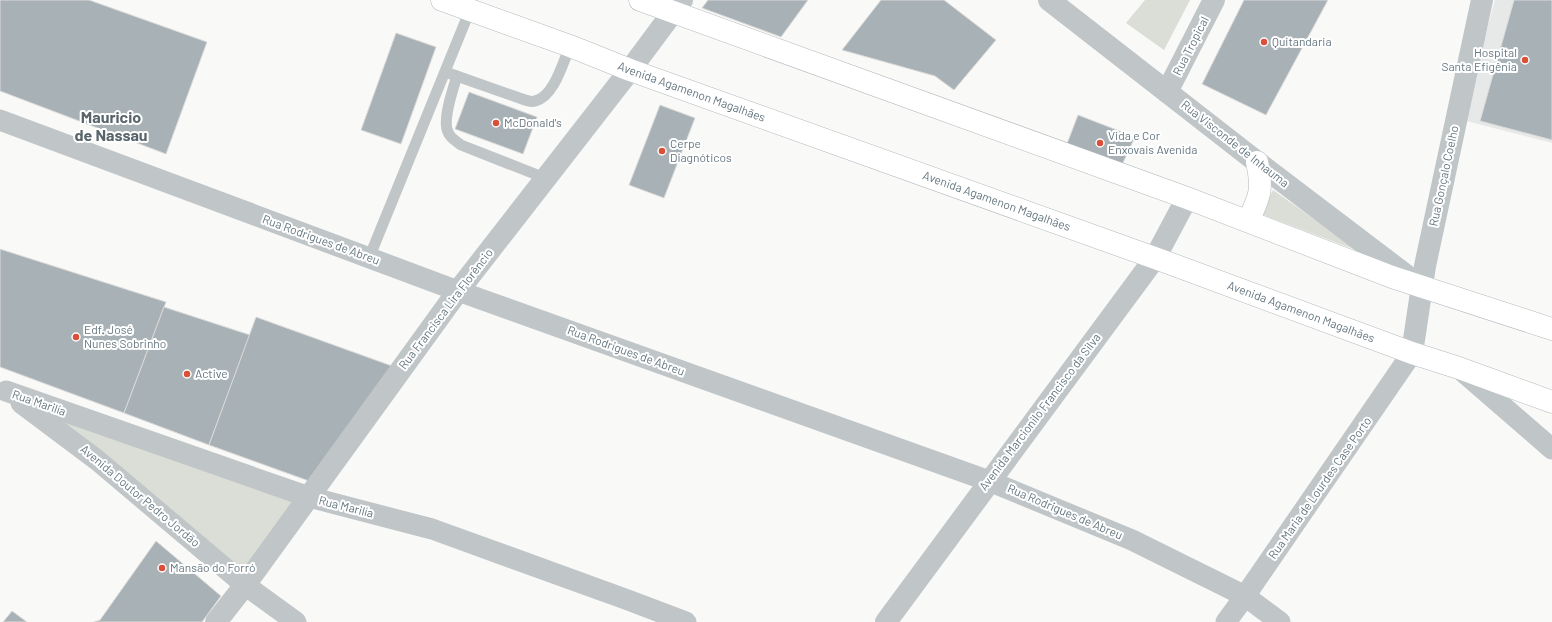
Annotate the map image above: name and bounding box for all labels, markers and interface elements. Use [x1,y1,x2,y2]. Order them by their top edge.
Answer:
street label: Rua Tropical [1169,14,1211,77]
place label: Quitandaria [1272,34,1332,48]
marker: Quitandaria [1259,37,1269,47]
place label: Hospital Santa Efigênia [1441,45,1517,73]
marker: Hospital Santa Efigênia [1520,55,1530,65]
street label: Avenida Agamenon Magalhães [616,58,768,124]
street label: Rua Visconde de Inhauma [1179,97,1292,190]
district label: Mauricio de Nassau [74,107,148,144]
place label: McDonald's [504,115,562,129]
marker: McDonald's [491,118,501,128]
street label: Rua Gonçalo Coelho [1426,124,1461,227]
place label: Vida e Cor Enxovais Avenida [1108,128,1198,156]
place label: Cerpe Diagnóticos [670,136,732,164]
marker: Vida e Cor Enxovais Avenida [1095,138,1105,148]
marker: Cerpe Diagnóticos [657,146,667,156]
street label: Avenida Agamenon Magalhães [921,167,1073,233]
street label: Rua Rodrigues de Abreu [261,211,382,267]
street label: Rua Francisca Lira Florêncio [395,245,495,372]
street label: Avenida Agamenon Magalhães [1226,277,1377,345]
place label: Edf. José Nunes Sobrinho [84,322,166,350]
street label: Rua Rodrigues de Abreu [566,322,687,378]
street label: Avenida Marcionilo Francisco da Silva [976,330,1103,493]
marker: Edf. José Nunes Sobrinho [71,332,81,342]
place label: Active [195,366,228,380]
marker: Active [182,369,192,379]
street label: Rua Marilía [11,386,68,418]
street label: Rua Maria de Lourdes Case Porto [1265,414,1374,561]
street label: Avenida Doutor Pedro Jordão [78,441,203,549]
street label: Rua Rodrigues de Abreu [1006,480,1125,542]
street label: Rua Marilía [317,492,375,520]
place label: Mansão do Forró [170,560,255,574]
marker: Mansão do Forró [157,563,167,573]

